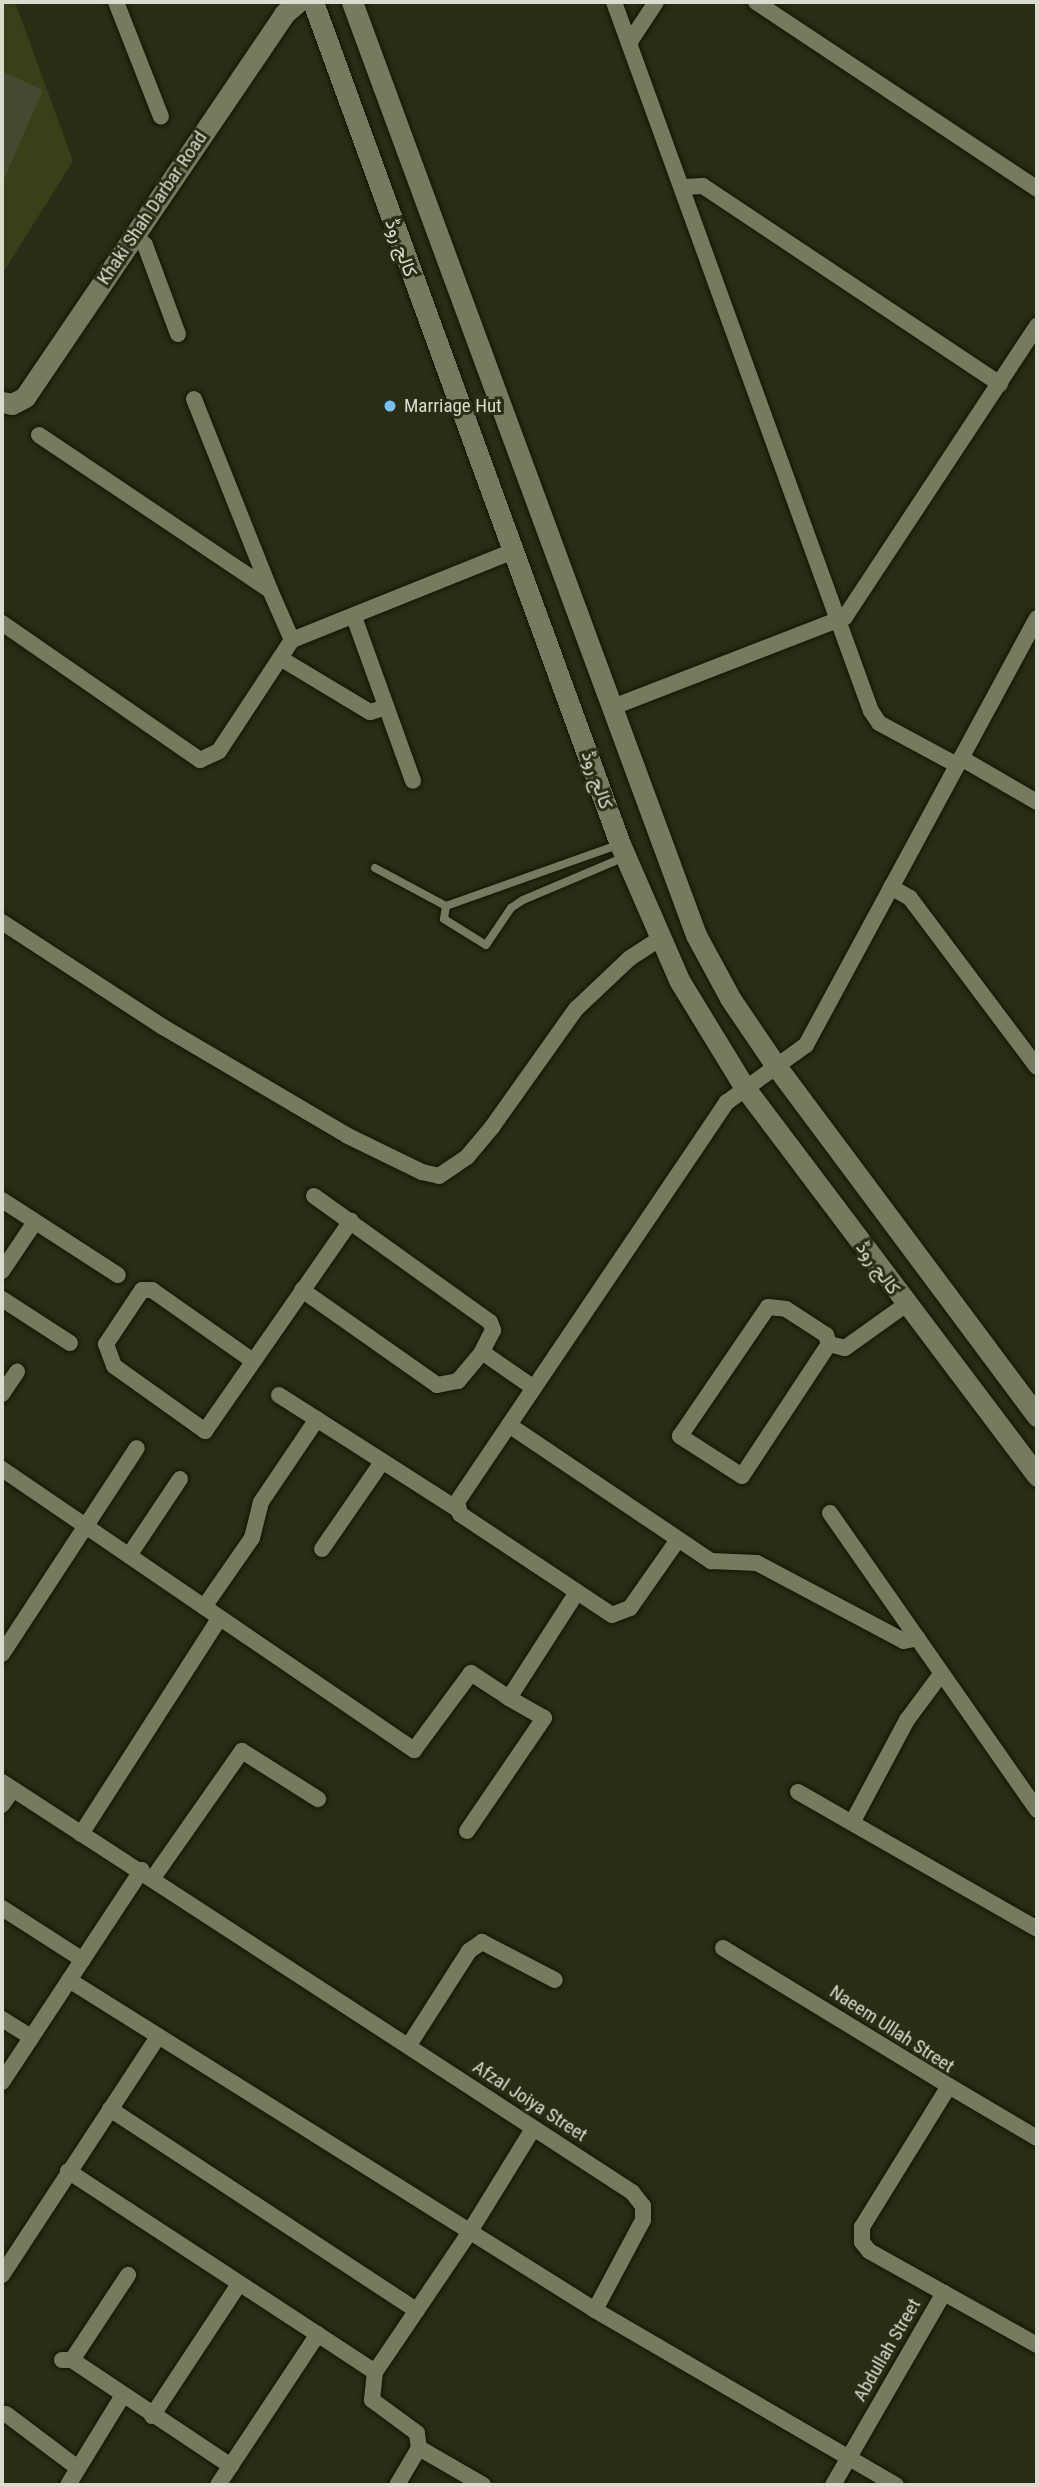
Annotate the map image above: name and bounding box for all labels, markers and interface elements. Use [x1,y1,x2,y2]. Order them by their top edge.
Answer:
street label: Khaki Shah Darbar Road [92,127,212,289]
street label: کالج روڈ [380,216,422,280]
place label: Marriage Hut [404,395,502,417]
marker: Marriage Hut [382,398,398,414]
street label: کالج روڈ [576,748,618,812]
street label: کالج روڈ [851,1237,905,1299]
street label: Naeem Ullah Street [825,1980,959,2078]
street label: Afzal Joiya Street [468,2056,592,2146]
street label: Abdullah Street [848,2295,926,2405]

